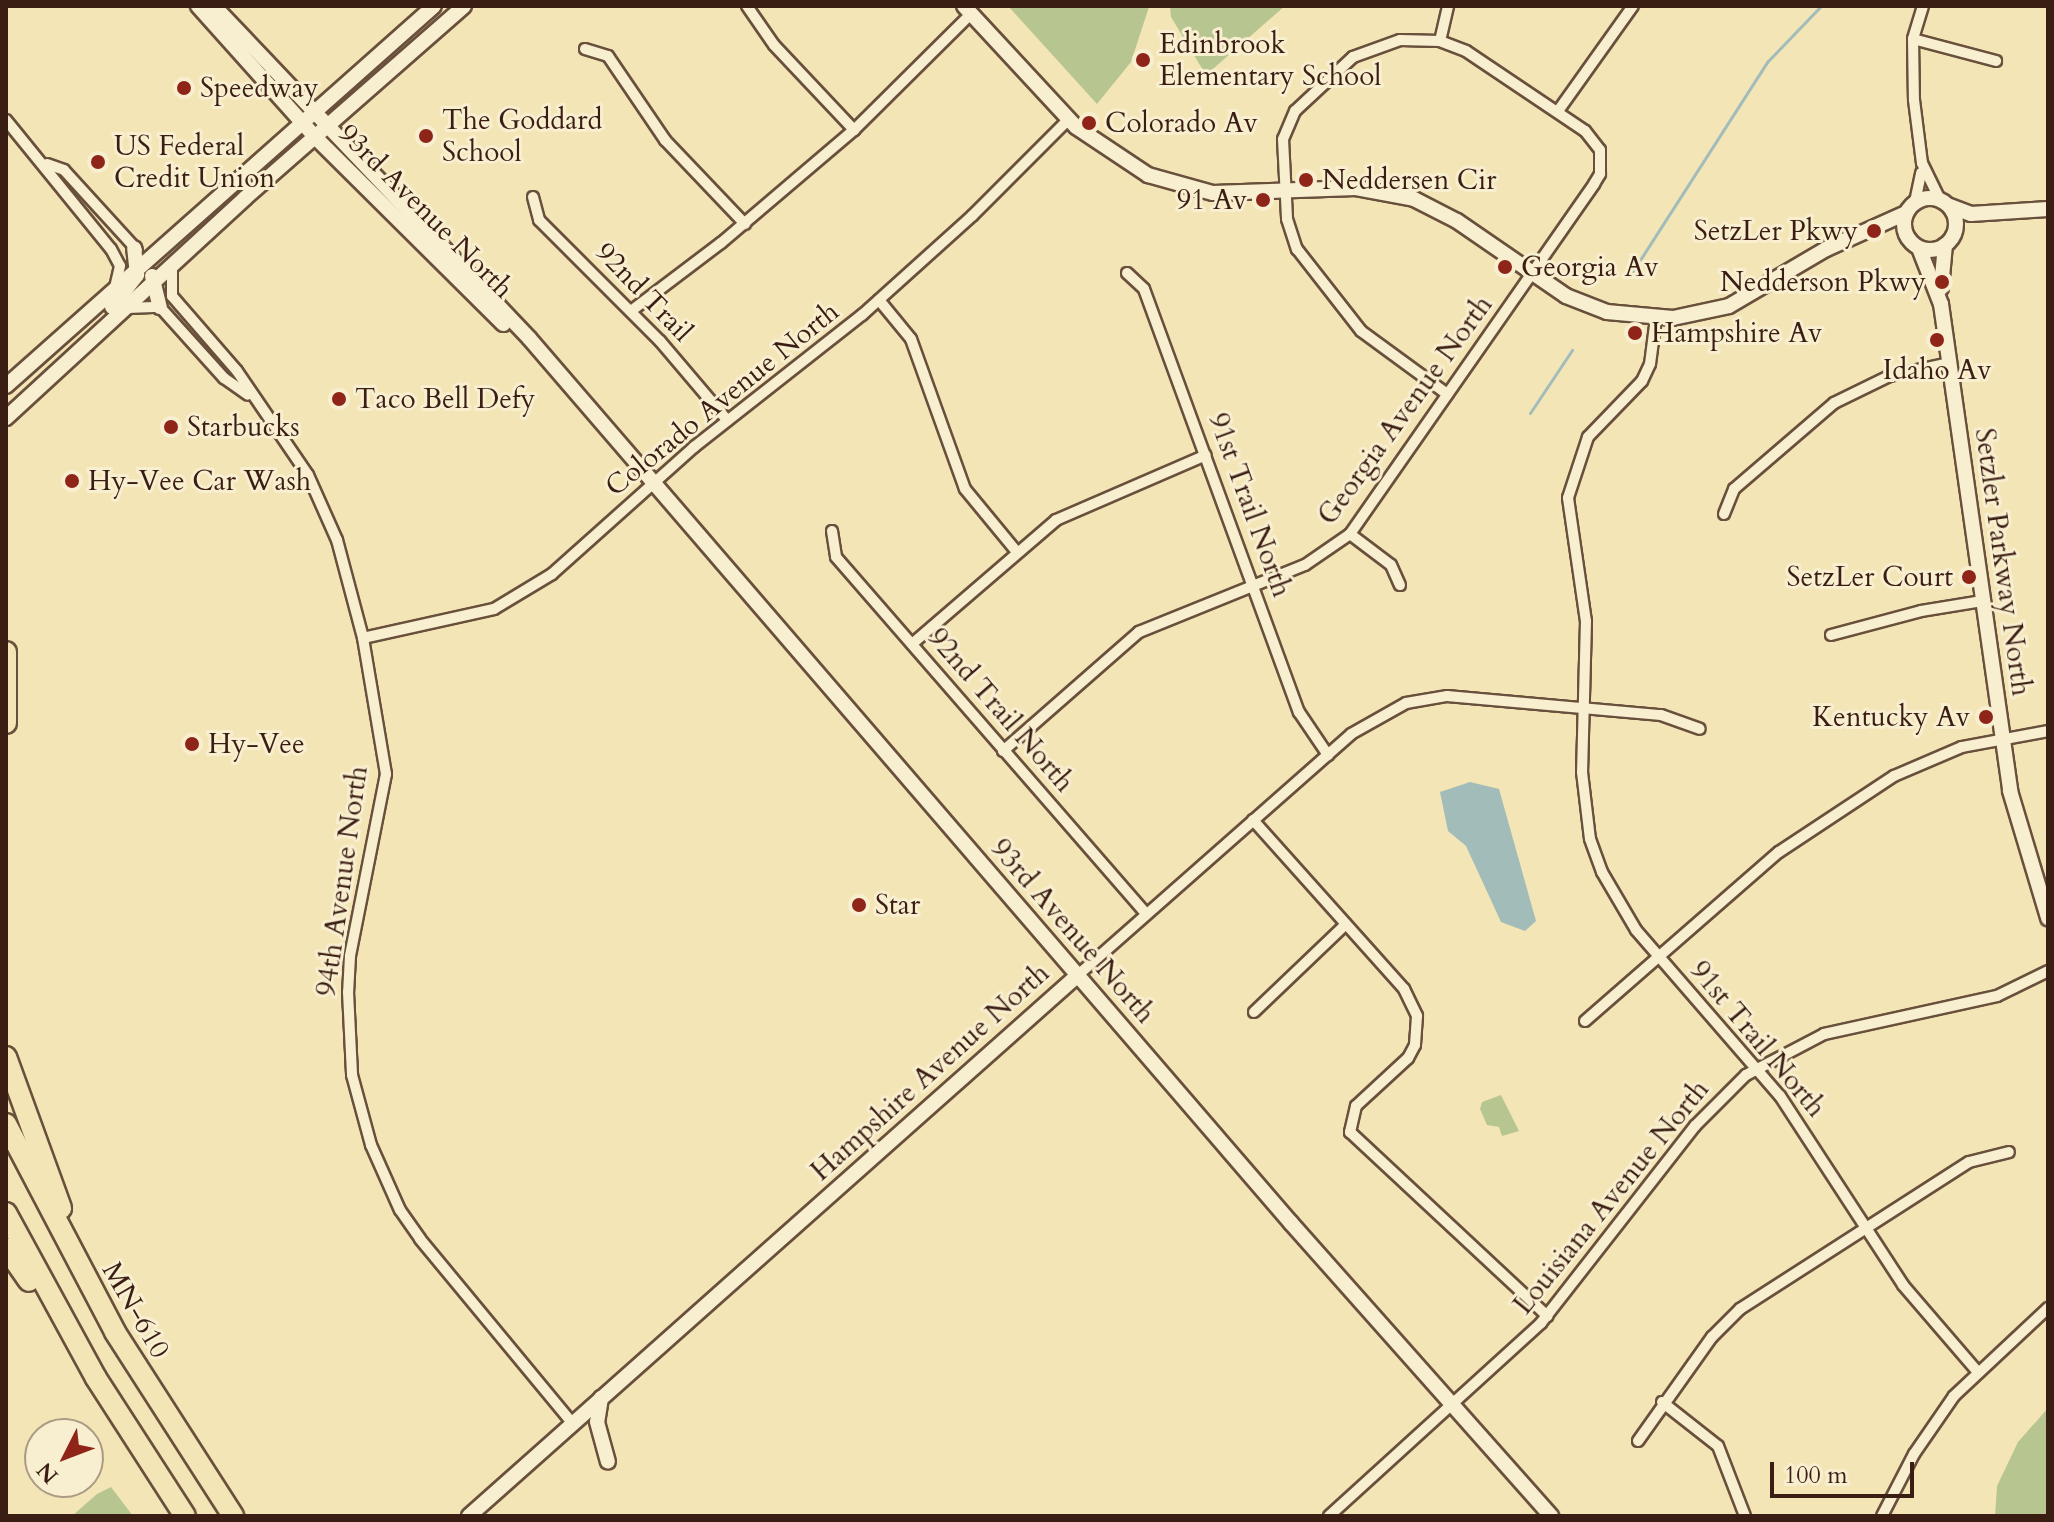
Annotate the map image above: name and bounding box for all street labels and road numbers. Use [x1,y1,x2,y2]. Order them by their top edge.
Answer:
street label: 93rd Avenue North [332,117,520,305]
street label: 92nd Trail [589,235,699,349]
street label: Georgia Avenue North [1311,289,1499,531]
street label: Colorado Avenue North [599,295,845,503]
street label: 91st Trail North [1201,408,1299,602]
street label: Setzler Parkway North [1968,426,2038,698]
street label: 92nd Trail North [921,621,1081,799]
street label: 94th Avenue North [309,764,375,998]
street label: 93rd Avenue North [984,832,1162,1030]
street label: 91st Trail North [1683,954,1833,1124]
street label: Hampshire Avenue North [804,956,1056,1188]
street label: Louisiana Avenue North [1506,1073,1716,1321]
street label: MN-610 [95,1256,177,1364]

